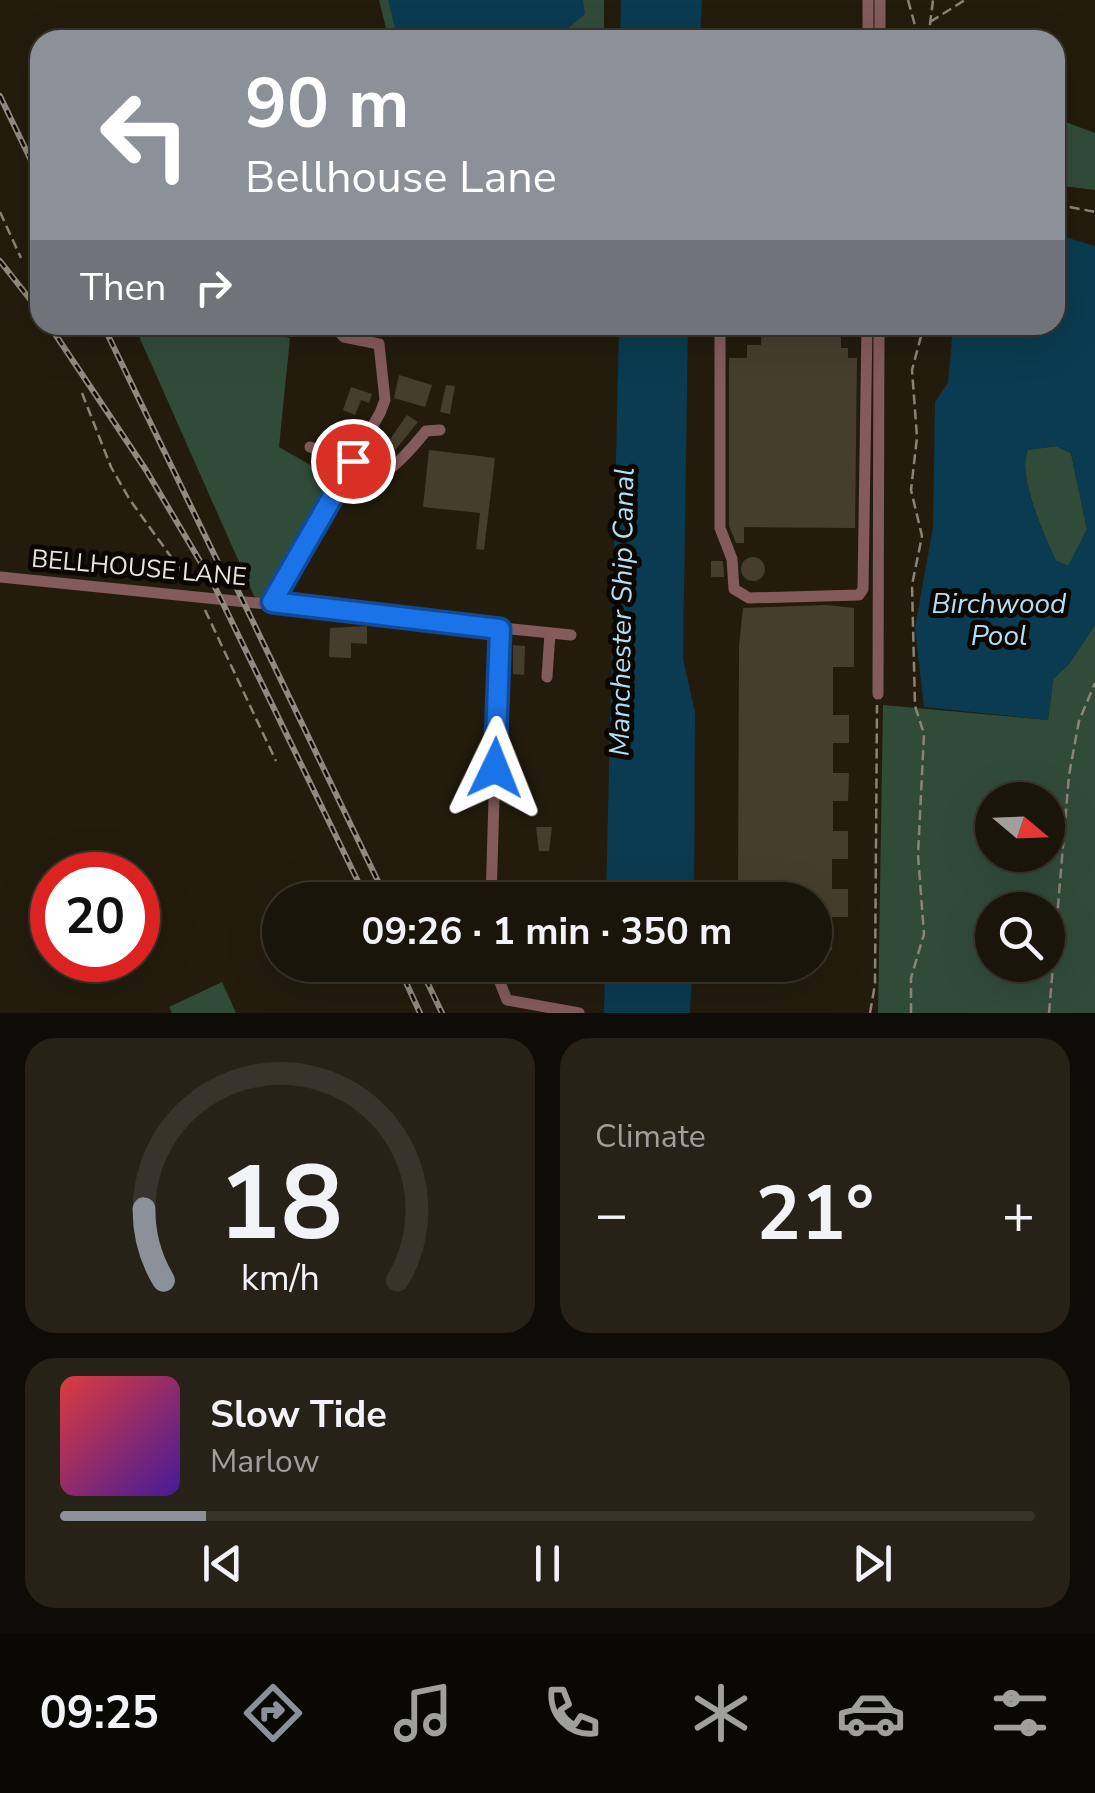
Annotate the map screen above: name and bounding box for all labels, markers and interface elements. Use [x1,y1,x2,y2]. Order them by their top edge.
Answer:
text: 90 m [245,56,409,152]
icon: left [80,70,210,200]
text: Bellhouse Lane [245,147,557,208]
icon: right [186,260,241,315]
text: Then [80,262,166,313]
pin [311,419,396,504]
icon: arrive [326,434,381,489]
water label: Manchester Ship Canal [600,467,644,757]
street label: BELLHOUSE LANE [30,542,248,594]
water label: Birchwood Pool [932,585,1067,655]
position arrow [443,716,547,820]
north arrow [975,782,1065,872]
map controls [975,782,1065,982]
speed limit sign: 20 [30,852,160,982]
button: search [975,892,1065,982]
text: 09:26 · 1 min · 350 m [362,906,732,957]
text: Climate [595,1115,706,1158]
text: 18 [218,1133,342,1275]
text: 21° [756,1163,874,1265]
text: − [595,1177,628,1252]
text: + [1002,1177,1035,1252]
text: km/h [241,1254,319,1303]
text: Slow Tide [210,1389,387,1440]
text: Marlow [210,1440,320,1483]
icon: previous [195,1536,250,1591]
icon: pause [520,1536,575,1591]
icon: next [845,1536,900,1591]
icon: directions [238,1678,308,1748]
icon: music [388,1678,458,1748]
icon: phone [537,1678,607,1748]
icon: climate [686,1678,756,1748]
icon: car [836,1678,906,1748]
icon: filters [985,1678,1055,1748]
text: 09:25 [40,1683,159,1744]

